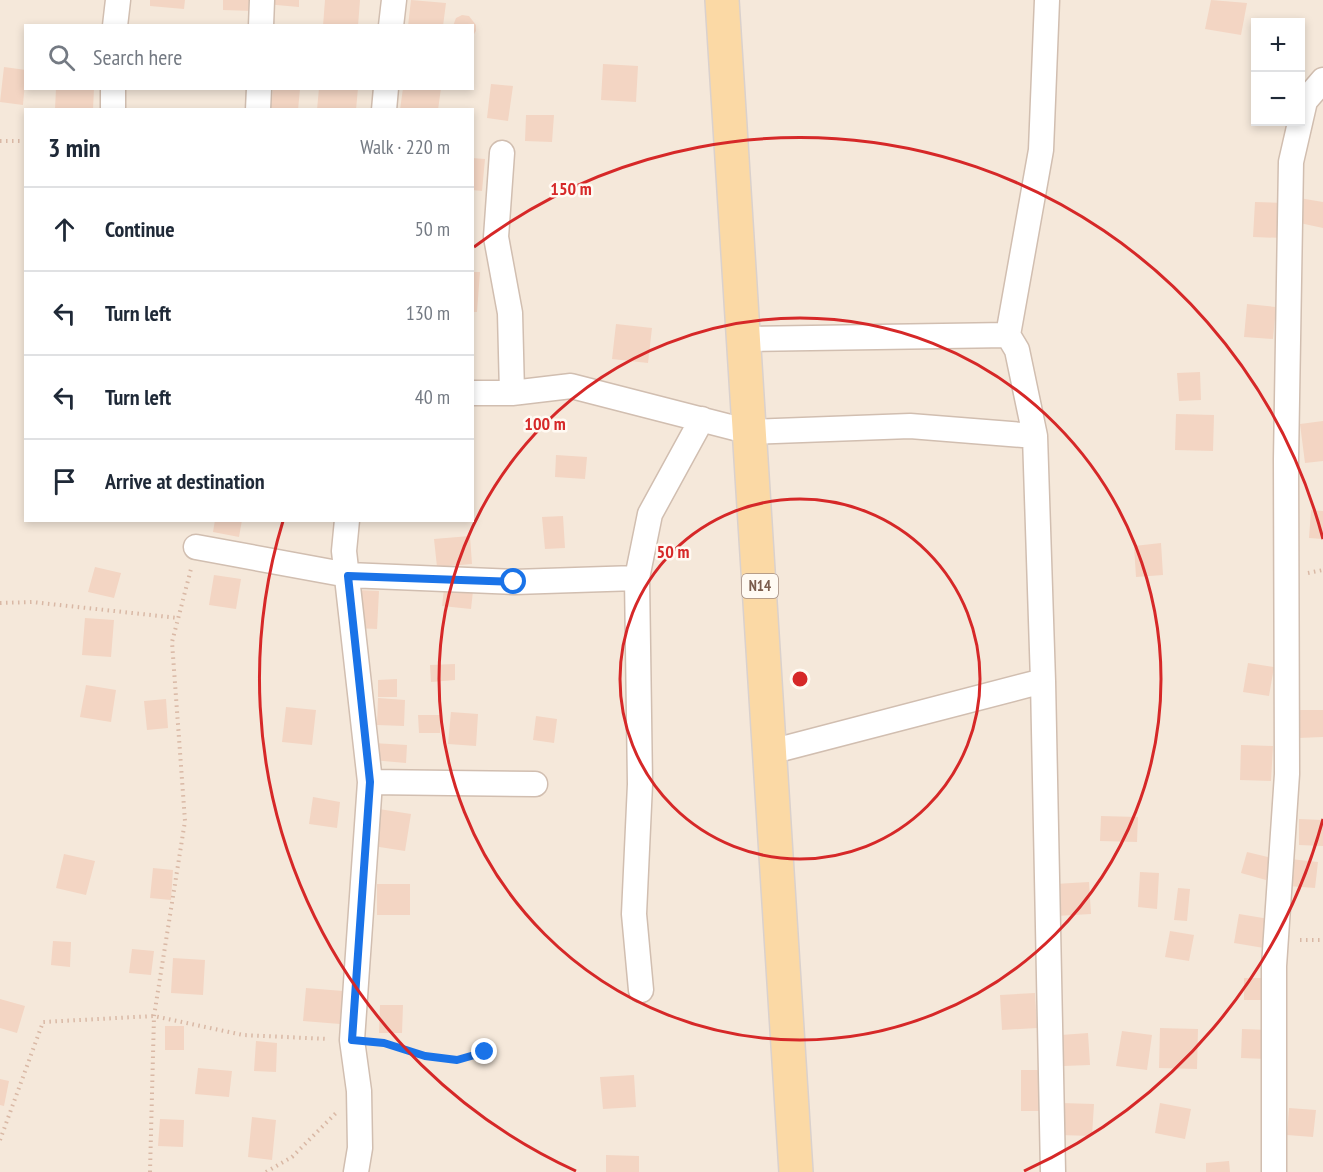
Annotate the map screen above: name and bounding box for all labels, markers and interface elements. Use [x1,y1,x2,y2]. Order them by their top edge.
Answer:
map controls [1251,18,1305,126]
button: + [1251,18,1305,72]
search box [24,24,474,90]
icon: search [45,41,78,74]
text: Search here [93,43,182,71]
button: − [1251,72,1305,126]
text: 3 min [48,131,101,164]
text: Walk · 220 m [360,134,450,160]
text: 150 m [550,177,592,200]
icon: ahead [48,213,81,246]
text: Continue [105,215,175,243]
text: 50 m [415,216,450,242]
icon: left [48,297,81,330]
text: Turn left [105,299,171,327]
text: 130 m [406,300,450,326]
icon: left [48,381,81,414]
text: Turn left [105,383,171,411]
text: 40 m [415,384,450,410]
text: 100 m [524,412,566,435]
icon: arrive [48,465,81,498]
text: Arrive at destination [105,467,265,495]
text: 50 m [657,540,689,563]
route start [500,568,526,594]
road number: N14 [742,574,778,598]
centre of rings [790,669,810,689]
route end [471,1038,497,1064]

